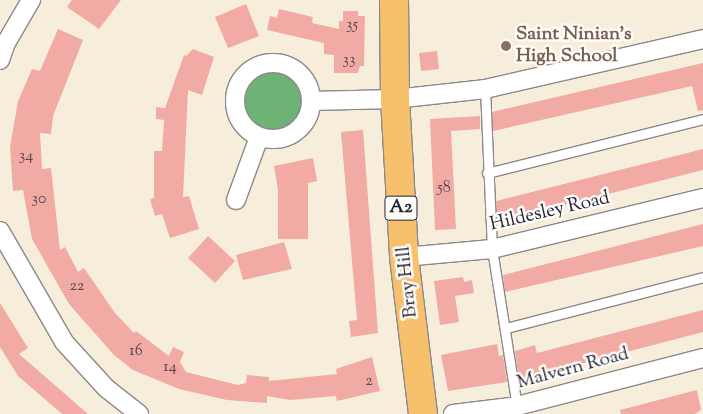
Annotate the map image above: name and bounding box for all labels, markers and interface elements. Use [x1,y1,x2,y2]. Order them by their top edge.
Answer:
house number: 35 [346,16,358,36]
place label: Saint Ninian's High School [516,24,632,68]
marker: Saint Ninian's High School [500,40,512,52]
house number: 33 [343,51,355,71]
house number: 34 [19,147,33,167]
house number: 58 [437,179,451,199]
street label: Hildesley Road [488,187,612,237]
house number: 30 [32,190,46,210]
road number: A2 [384,192,418,224]
street label: Bray Hill [393,245,423,319]
house number: 22 [70,277,84,297]
house number: 16 [129,342,143,362]
street label: Malvern Road [515,343,631,395]
house number: 14 [163,358,177,378]
house number: 2 [365,372,373,392]

